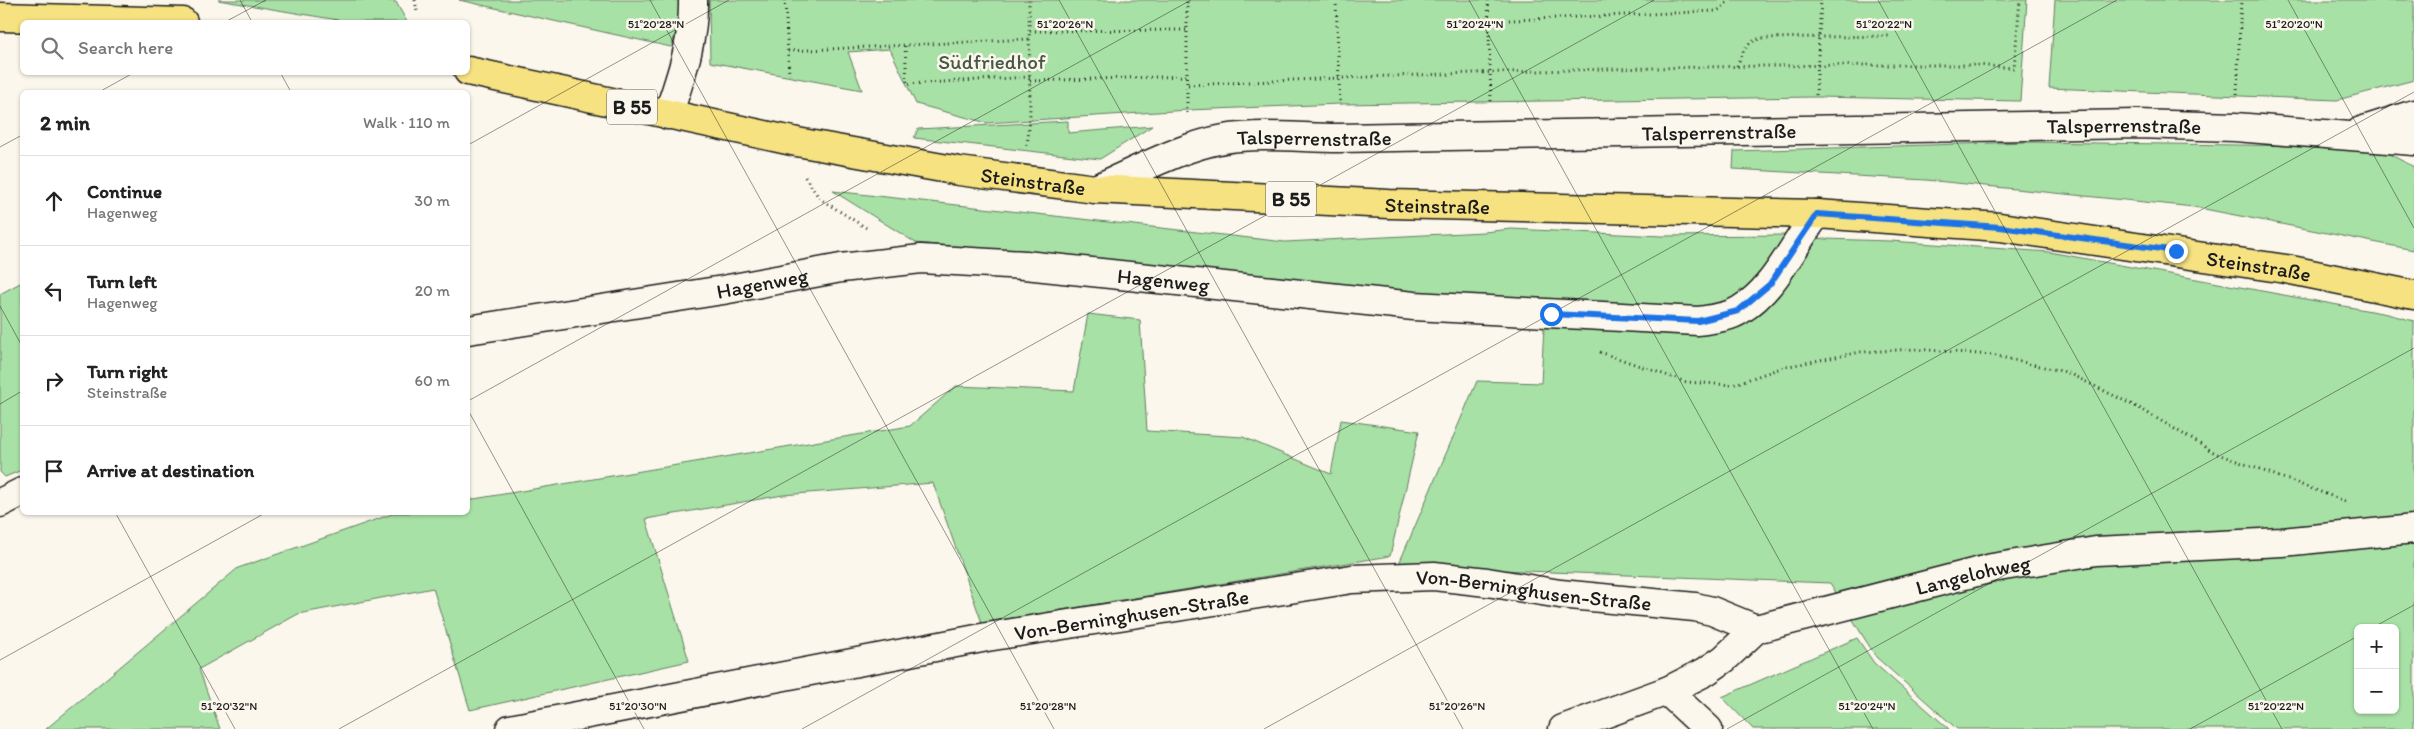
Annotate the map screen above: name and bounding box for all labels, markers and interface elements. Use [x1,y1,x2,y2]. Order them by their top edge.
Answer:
text: 51°20'28"N [628,17,684,31]
text: 51°20'26"N [1037,17,1093,31]
text: 51°20'24"N [1446,17,1504,31]
text: 51°20'22"N [1856,17,1912,31]
text: 51°20'20"N [2265,17,2323,31]
search box [20,20,470,75]
icon: search [38,34,66,62]
text: Search here [78,36,173,59]
park label: Südfriedhof [938,49,1046,74]
road number: B 55 [607,90,657,124]
text: 2 min [40,110,90,135]
street label: Talsperrenstraße [2046,111,2202,138]
text: Walk · 110 m [363,113,450,132]
street label: Talsperrenstraße [1641,117,1797,145]
street label: Talsperrenstraße [1236,124,1392,151]
street label: Steinstraße [979,162,1087,200]
text: Continue [87,180,162,203]
road number: B 55 [1266,182,1316,216]
icon: ahead [40,187,68,215]
text: 30 m [414,191,450,210]
street label: Steinstraße [1384,191,1490,219]
text: Hagenweg [87,203,158,222]
route end [2165,240,2188,263]
street label: Steinstraße [2205,245,2313,286]
street label: Hagenweg [714,262,810,303]
street label: Hagenweg [1116,262,1211,297]
text: Turn left [87,270,157,293]
icon: left [40,277,68,305]
text: 20 m [415,281,450,300]
text: Hagenweg [87,293,158,312]
route start [1540,303,1563,326]
text: Turn right [87,360,168,383]
icon: right [40,367,68,395]
text: 60 m [415,371,450,390]
text: Steinstraße [87,383,167,402]
icon: arrive [40,457,68,485]
text: Arrive at destination [87,459,254,482]
street label: Langelohweg [1913,549,2032,600]
street label: Von-Berninghusen-Straße [1416,563,1653,615]
street label: Von-Berninghusen-Straße [1012,583,1251,645]
map controls [2354,624,2399,714]
button: + [2354,624,2399,669]
button: − [2354,669,2399,714]
text: 51°20'32"N [201,699,257,713]
text: 51°20'30"N [609,699,667,713]
text: 51°20'28"N [1020,699,1076,713]
text: 51°20'26"N [1429,699,1485,713]
text: 51°20'24"N [1838,699,1896,713]
text: 51°20'22"N [2248,699,2304,713]

